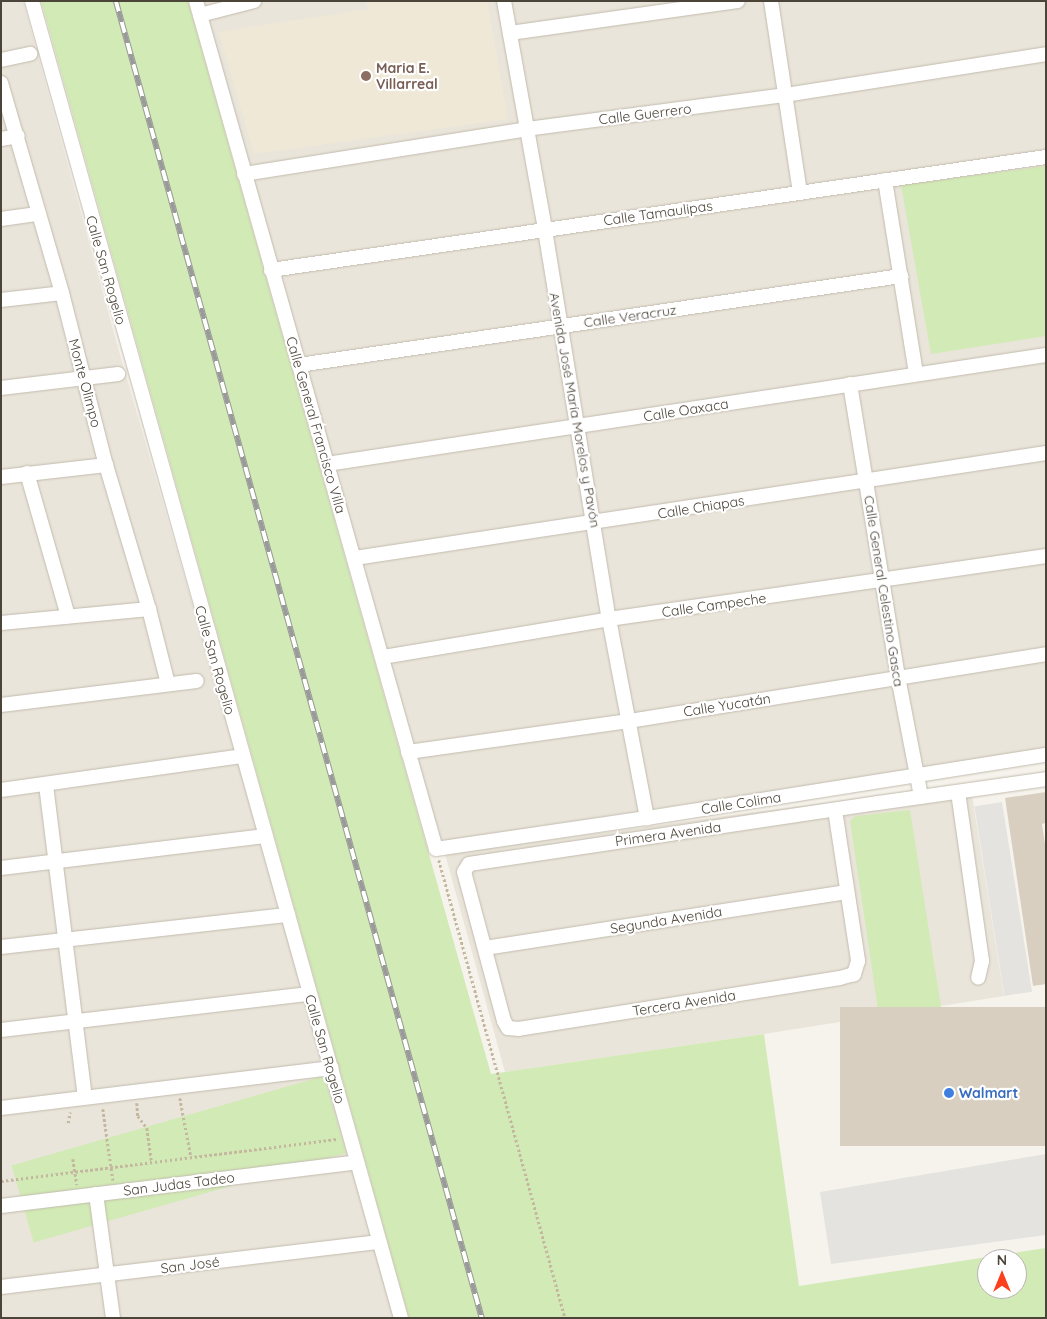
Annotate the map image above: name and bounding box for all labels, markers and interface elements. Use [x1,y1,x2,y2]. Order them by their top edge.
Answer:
place label: Maria E. Villarreal [376,60,438,92]
marker: Maria E. Villarreal [360,70,372,82]
street label: Calle Guerrero [598,100,692,128]
street label: Calle Tamaulipas [602,197,714,229]
street label: Calle San Rogelio [82,214,130,326]
street label: Avenida José María Morelos y Pavón [546,291,604,529]
street label: Calle Veracruz [582,301,678,331]
street label: Calle General Francisco Villa [283,335,349,515]
street label: Monte Olimpo [65,337,105,429]
street label: Calle Oaxaca [642,395,730,425]
street label: Calle Chiapas [656,492,746,522]
street label: Calle General Celestino Gasca [861,494,907,688]
street label: Calle Campeche [661,589,767,621]
street label: Calle San Rogelio [191,604,239,716]
street label: Calle Yucatán [682,690,772,720]
street label: Calle Colima [700,788,782,818]
street label: Primera Avenida [614,818,722,850]
street label: Segunda Avenida [609,903,723,937]
street label: Tercera Avenida [631,987,737,1019]
street label: Calle San Rogelio [301,993,349,1105]
place label: Walmart [959,1085,1018,1101]
marker: Walmart [943,1087,955,1099]
street label: San Judas Tadeo [122,1169,236,1199]
north arrow [977,1249,1027,1299]
text: N [997,1251,1007,1269]
street label: San José [160,1253,220,1277]

